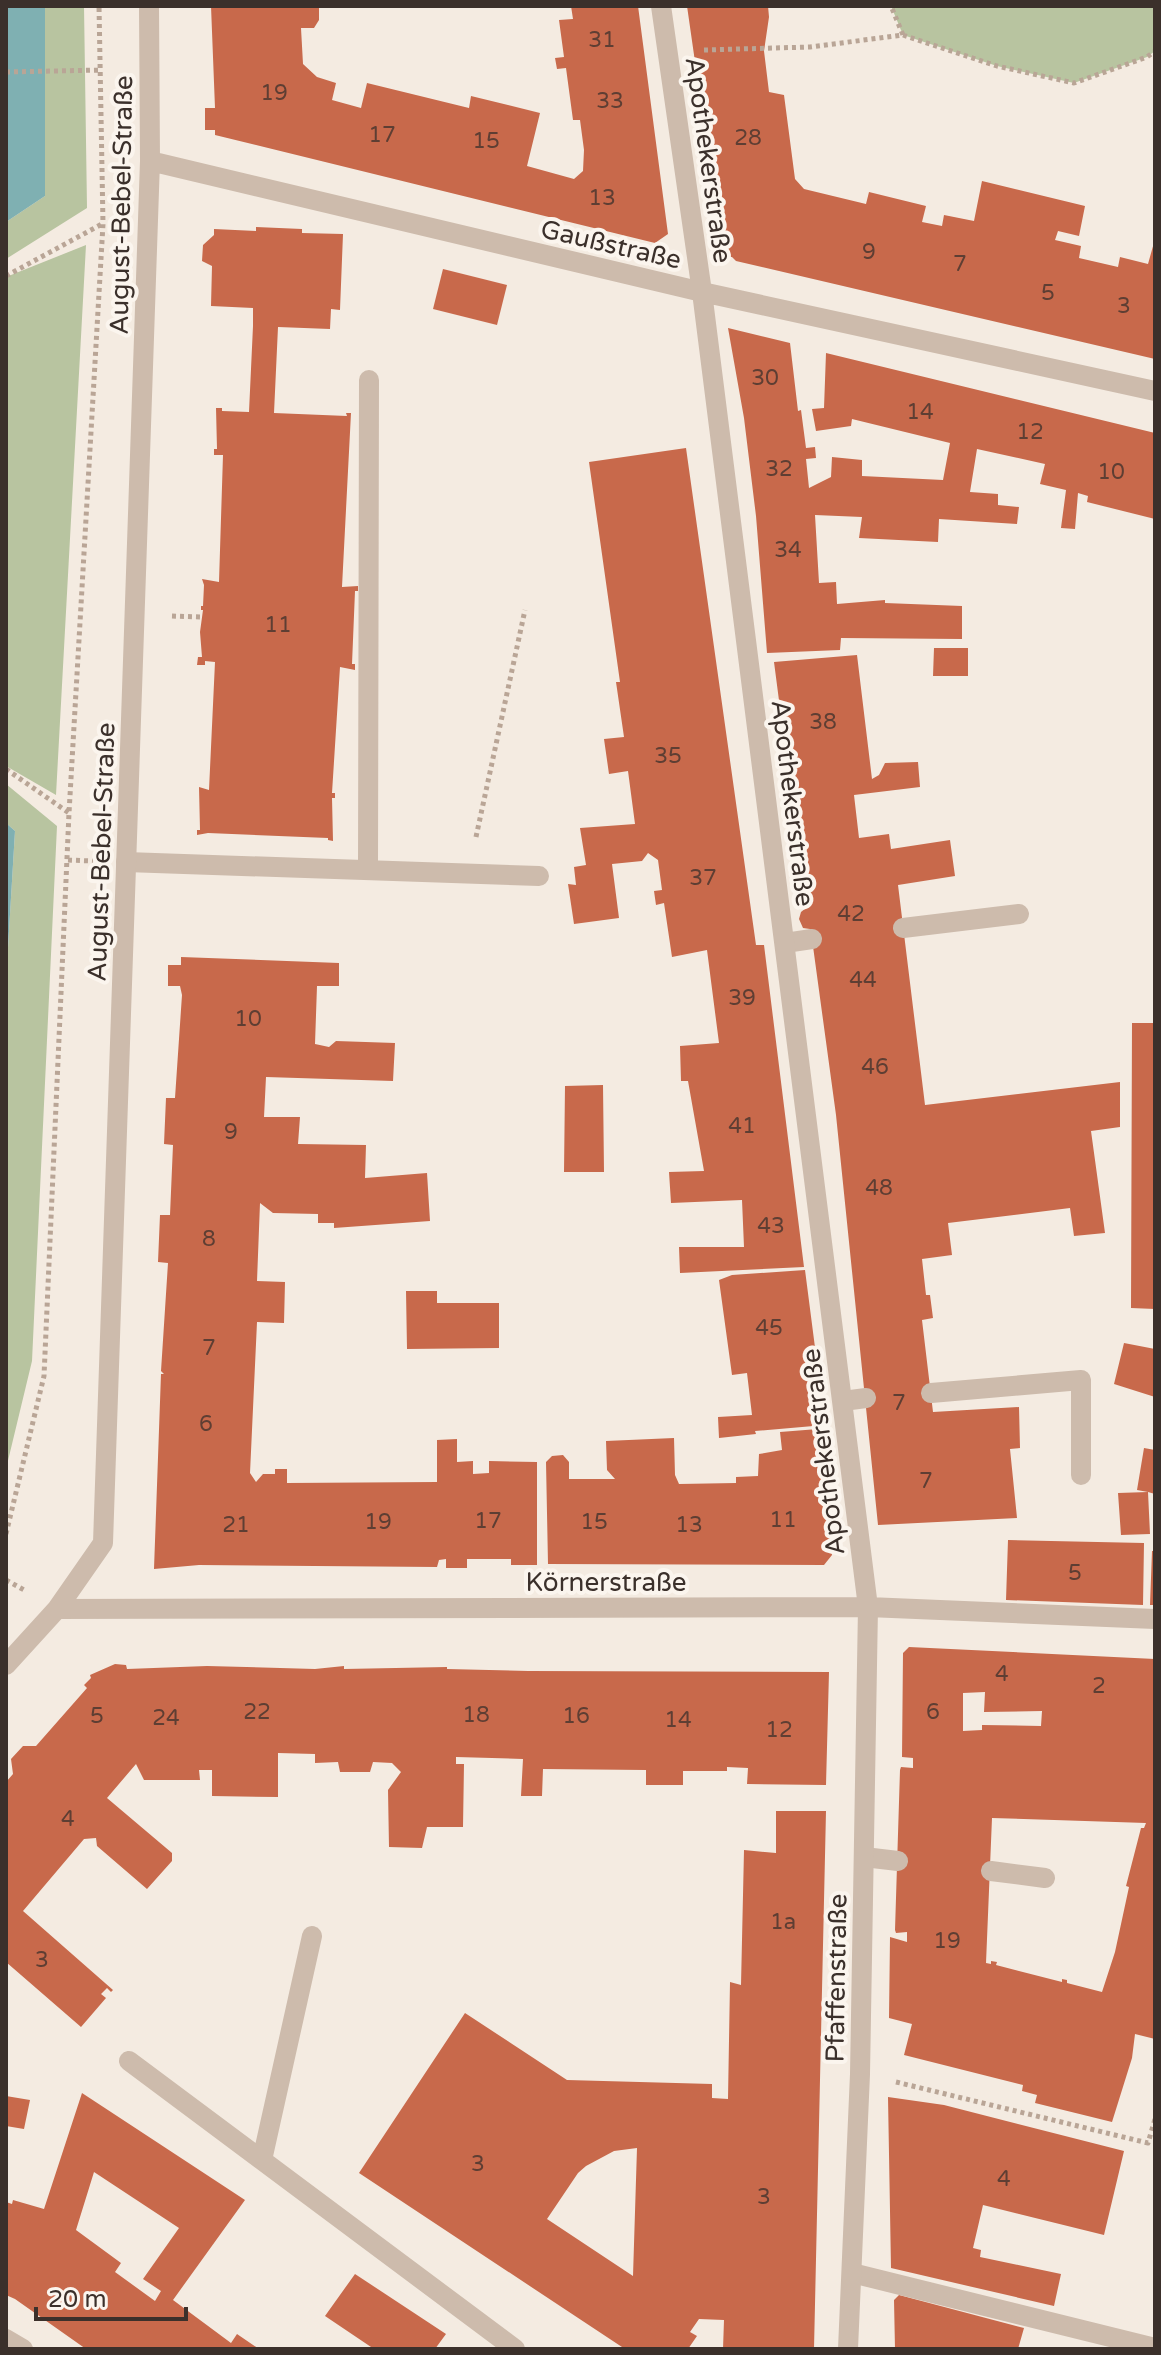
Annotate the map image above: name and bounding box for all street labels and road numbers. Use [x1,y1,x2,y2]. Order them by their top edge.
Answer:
street label: Apothekerstraße [679,55,738,265]
street label: August-Bebel-Straße [104,75,139,335]
street label: Gaußstraße [538,213,684,276]
street label: Apothekerstraße [764,698,821,908]
street label: August-Bebel-Straße [81,722,122,982]
street label: Apothekerstraße [795,1347,852,1557]
street label: Körnerstraße [525,1567,687,1598]
street label: Pfaffenstraße [820,1893,853,2063]

